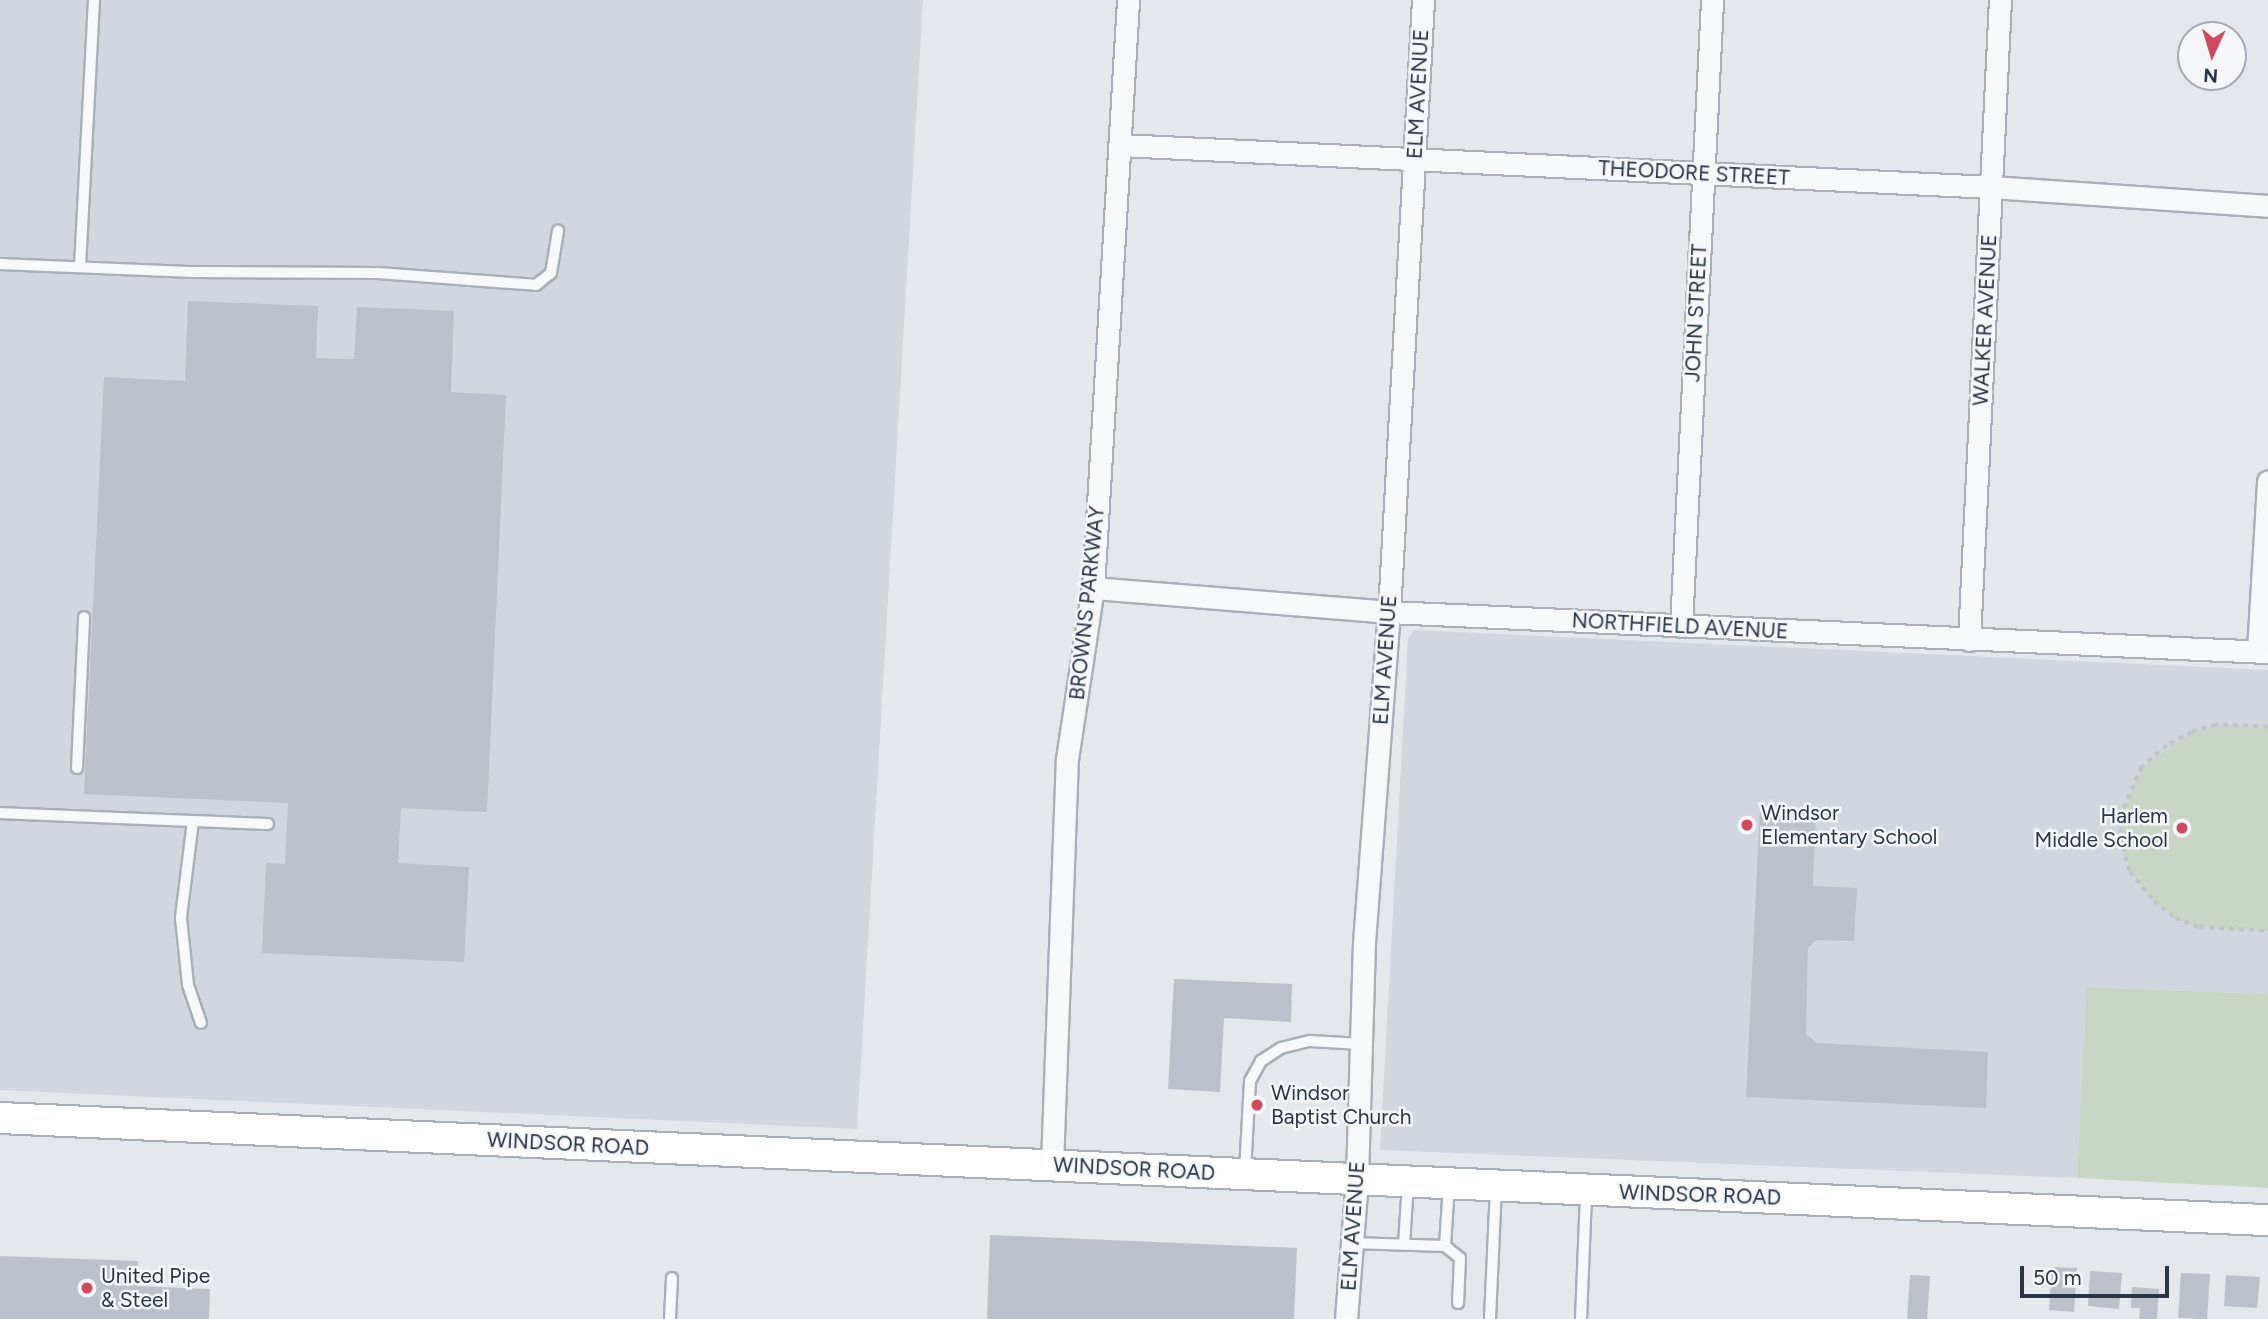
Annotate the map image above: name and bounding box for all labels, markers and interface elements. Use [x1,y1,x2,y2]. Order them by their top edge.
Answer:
north arrow [2177,21,2247,91]
street label: ELM AVENUE [1402,28,1434,160]
text: N [2203,63,2219,87]
street label: THEODORE STREET [1598,155,1790,191]
street label: WALKER AVENUE [1968,233,2002,407]
street label: JOHN STREET [1680,243,1712,383]
street label: BROWNS PARKWAY [1064,505,1110,701]
street label: ELM AVENUE [1368,594,1402,726]
street label: NORTHFIELD AVENUE [1571,608,1789,644]
place label: Windsor Elementary School [1761,800,1937,850]
place label: Harlem Middle School [2035,803,2168,853]
marker: Windsor Elementary School [1739,817,1755,833]
marker: Harlem Middle School [2174,820,2190,836]
place label: Windsor Baptist Church [1271,1080,1411,1130]
marker: Windsor Baptist Church [1249,1097,1265,1113]
street label: WINDSOR ROAD [486,1127,650,1161]
street label: WINDSOR ROAD [1052,1152,1216,1186]
street label: ELM AVENUE [1336,1160,1370,1292]
street label: WINDSOR ROAD [1619,1180,1781,1210]
scale bar [2023,1252,2172,1296]
place label: United Pipe & Steel [101,1263,210,1313]
text: 50 m [2033,1265,2082,1290]
marker: United Pipe & Steel [79,1280,95,1296]

